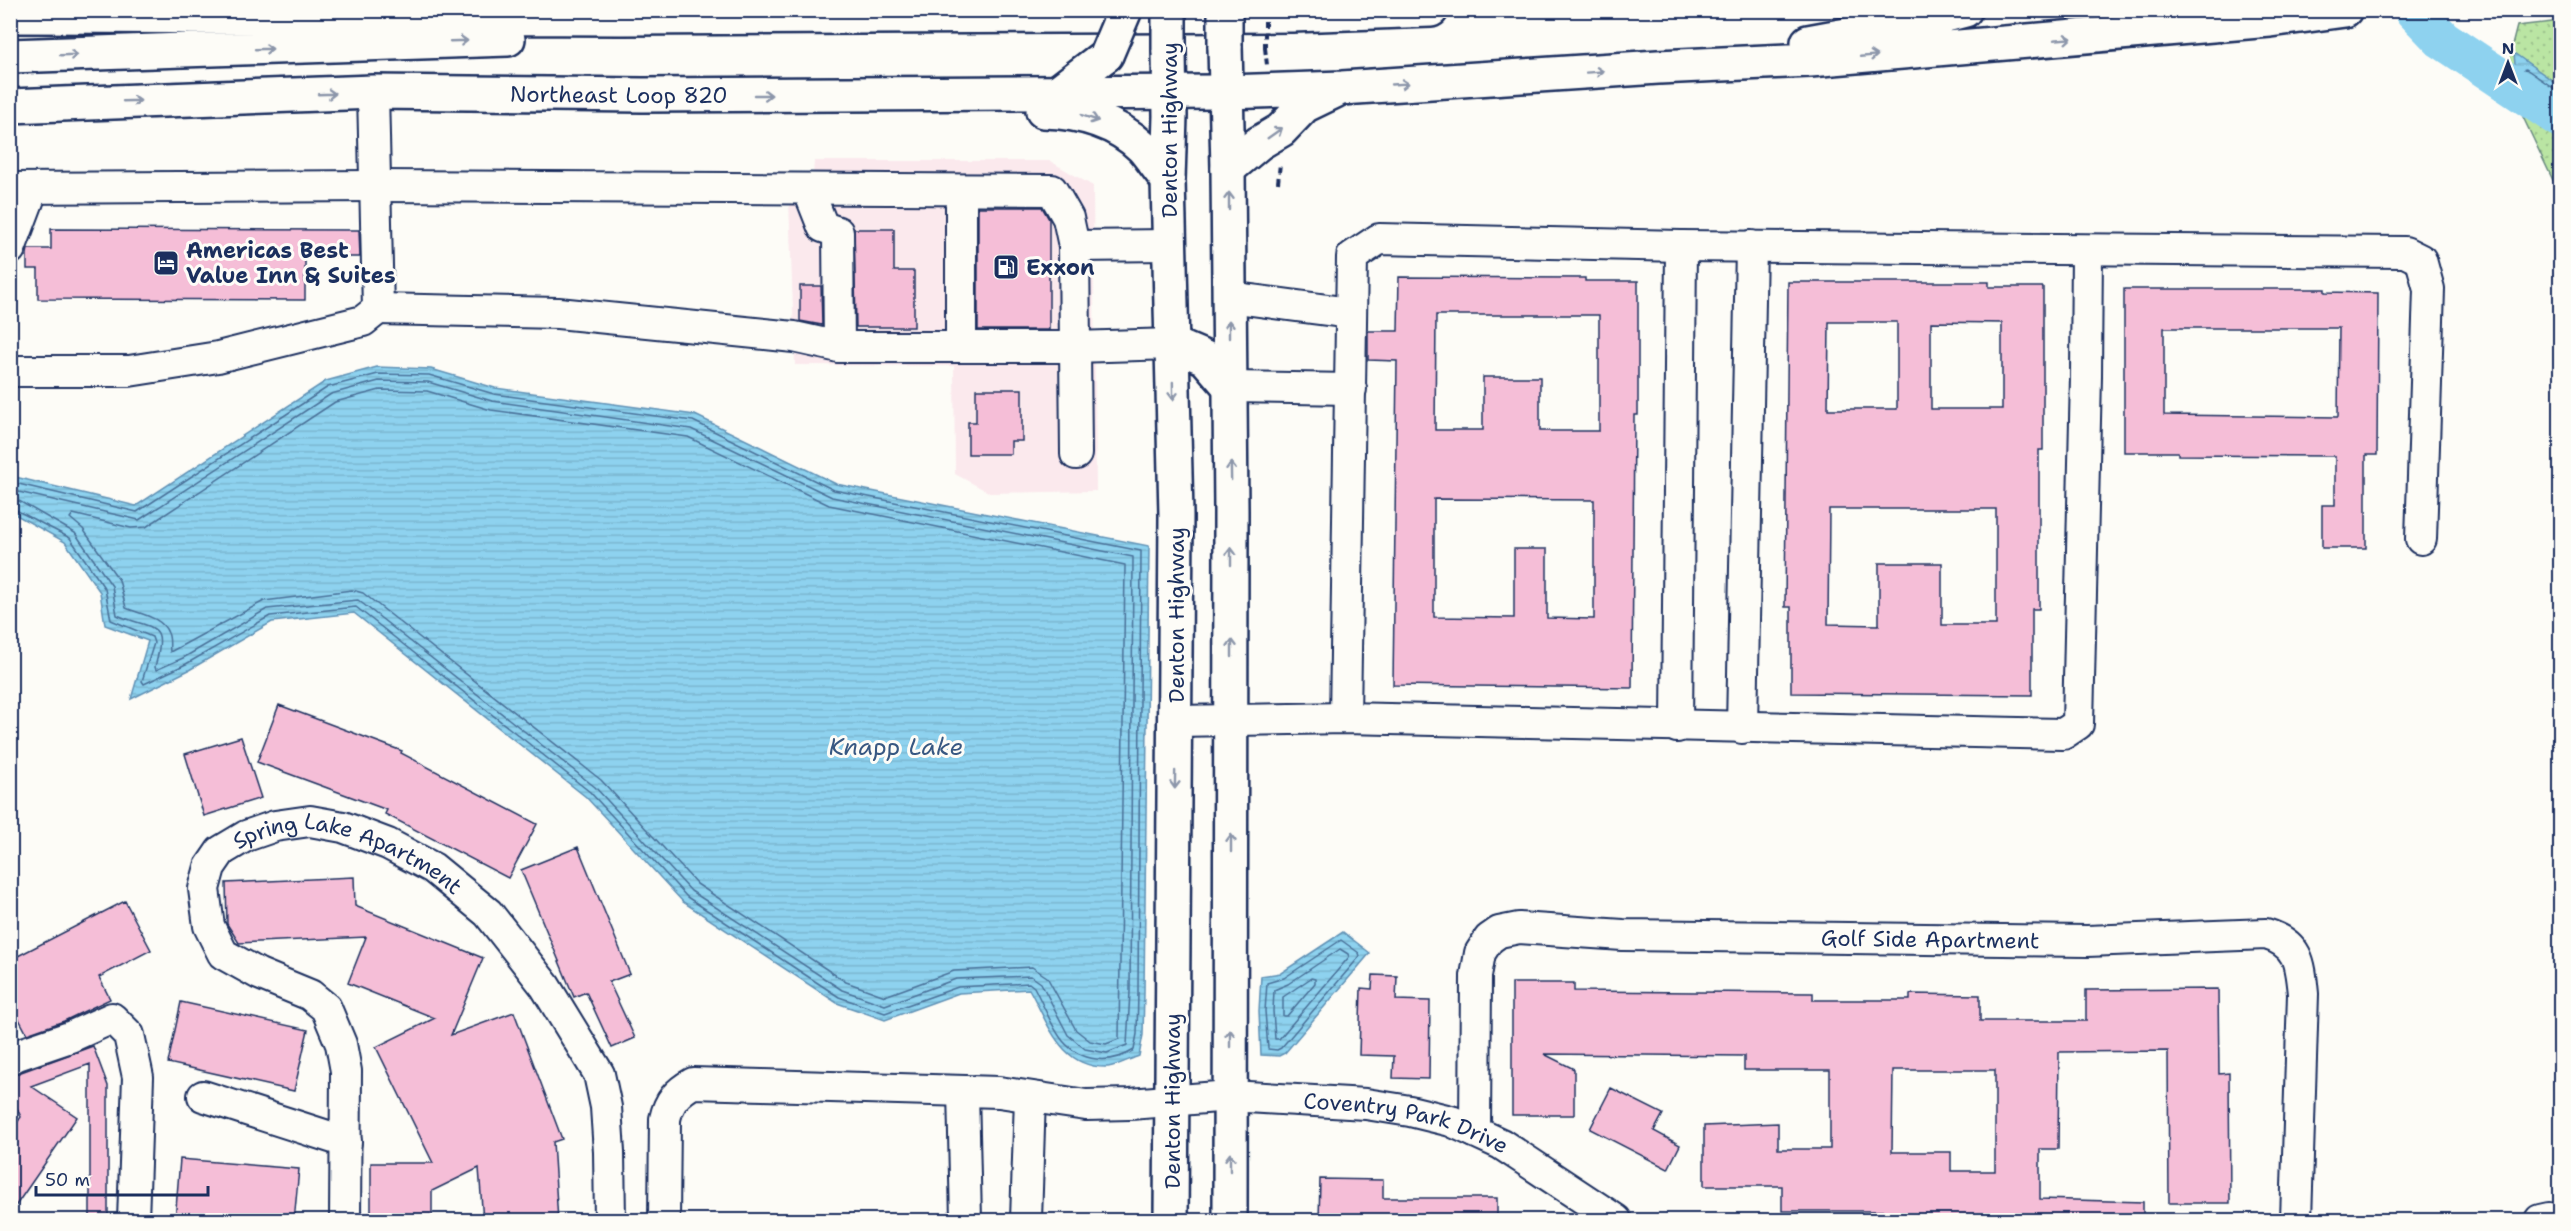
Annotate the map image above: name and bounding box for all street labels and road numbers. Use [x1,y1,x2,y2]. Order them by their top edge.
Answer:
street label: Denton Highway [1155,42,1184,218]
street label: Northeast Loop 820 [510,80,728,110]
street label: Denton Highway [1162,527,1191,703]
street label: Spring Lake Apartment [227,806,468,901]
street label: Golf Side Apartment [1821,924,2040,955]
street label: Denton Highway [1158,1013,1187,1189]
street label: Coventry Park Drive [1303,1086,1514,1160]

